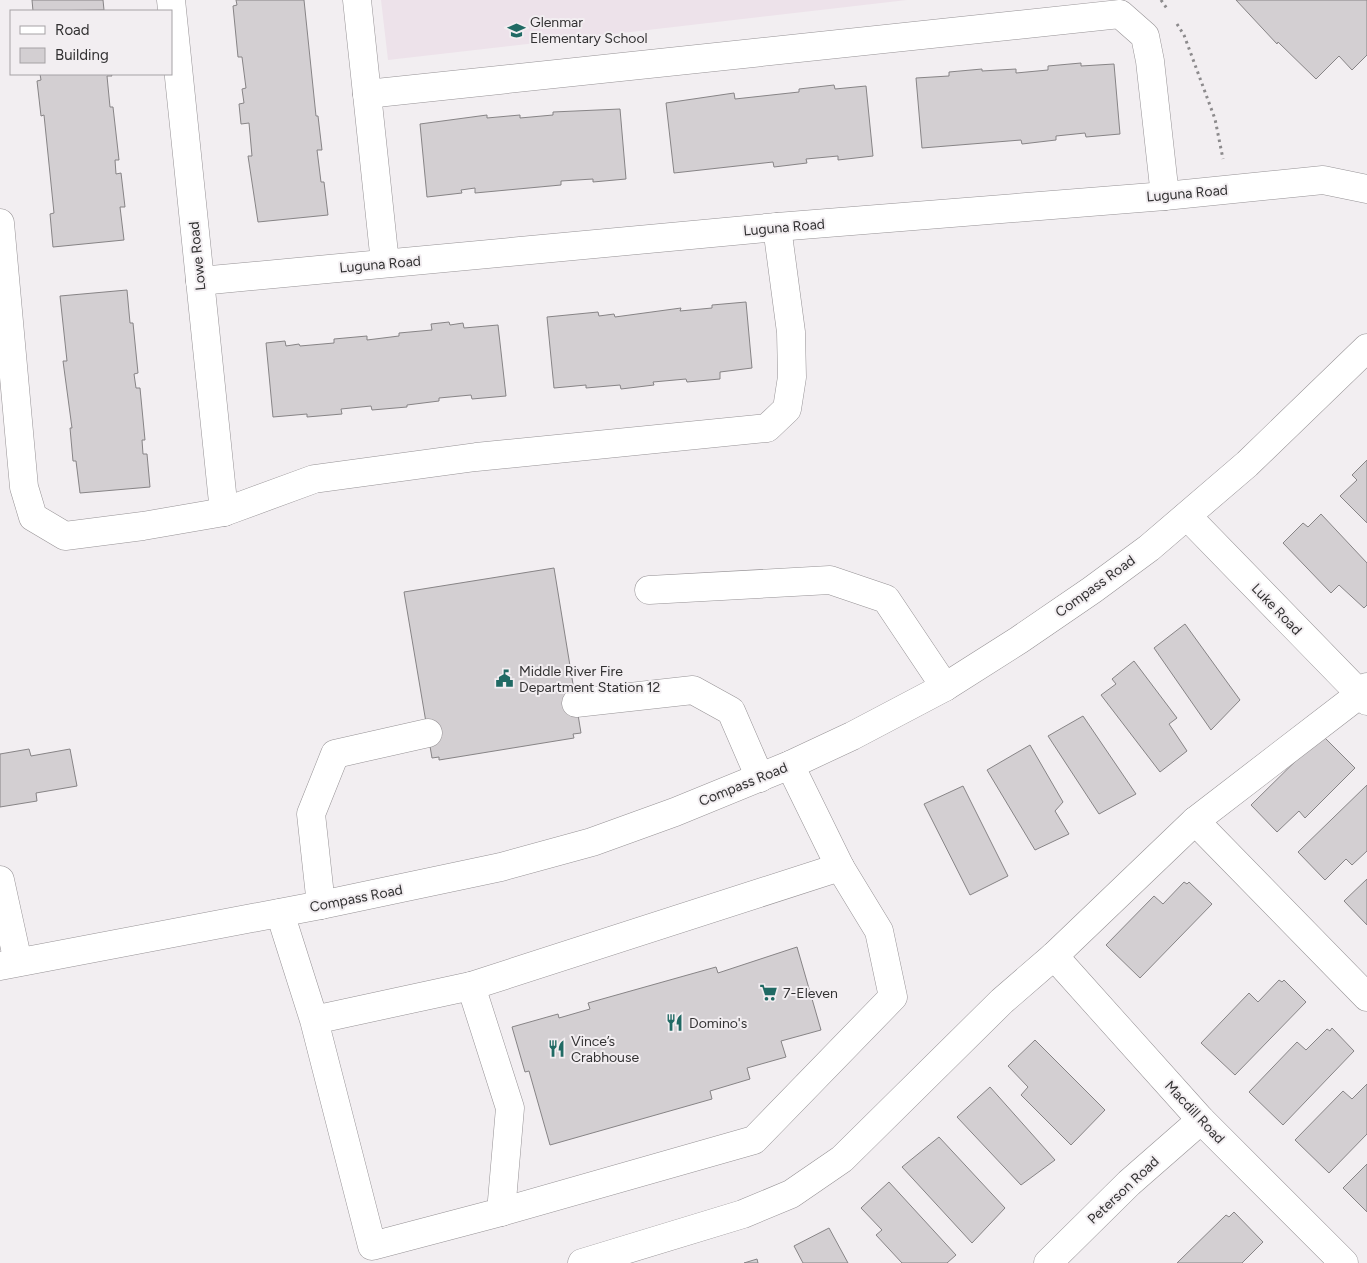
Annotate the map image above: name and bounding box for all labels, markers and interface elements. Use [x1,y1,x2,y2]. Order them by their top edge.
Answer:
legend [10,10,172,75]
place label: Glenmar Elementary School [530,14,648,47]
school or university icon: Glenmar Elementary School [506,20,526,40]
text: Road [55,21,90,39]
text: Building [55,46,109,64]
street label: Luguna Road [1146,181,1229,206]
street label: Luguna Road [743,215,826,240]
street label: Lowe Road [185,221,210,291]
street label: Luguna Road [339,252,422,277]
street label: Compass Road [1052,552,1138,621]
street label: Luke Road [1248,580,1305,639]
place label: Middle River Fire Department Station 12 [519,663,660,696]
public building icon: Middle River Fire Department Station 12 [495,669,515,689]
street label: Compass Road [696,759,790,810]
street label: Compass Road [308,881,404,916]
supermarket icon: 7-Eleven [759,983,779,1003]
place label: 7-Eleven [783,985,838,1002]
restaurant icon: Domino's [665,1013,685,1033]
place label: Domino's [689,1015,747,1032]
place label: Vince’s Crabhouse [571,1033,639,1066]
restaurant icon: Vince’s Crabhouse [547,1039,567,1059]
street label: Macdill Road [1161,1077,1228,1147]
street label: Peterson Road [1084,1153,1163,1228]

